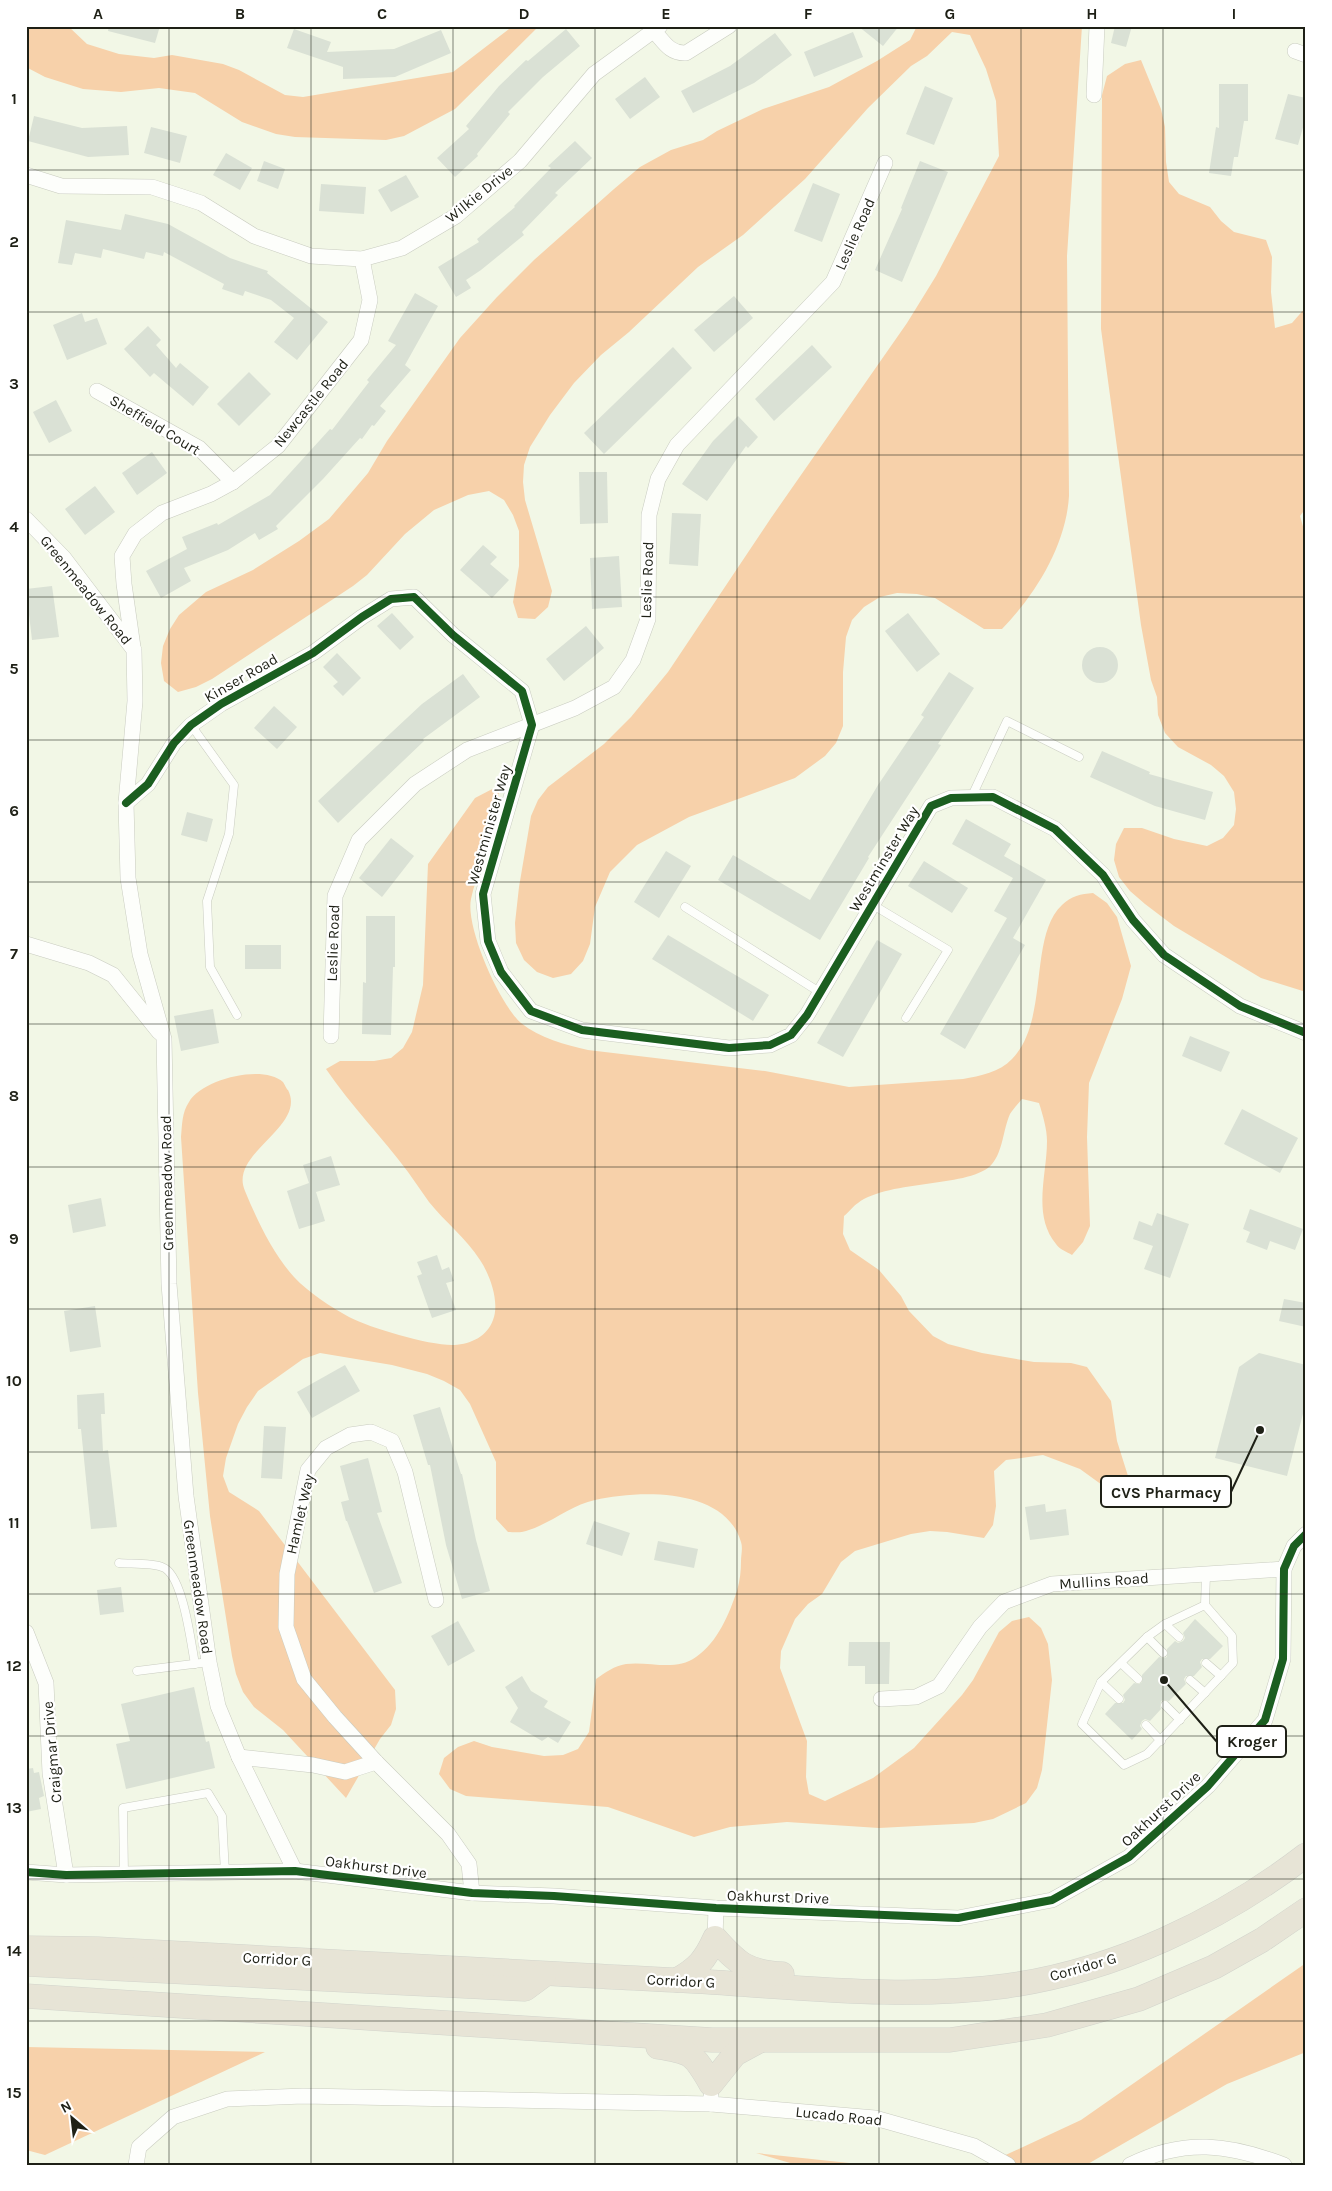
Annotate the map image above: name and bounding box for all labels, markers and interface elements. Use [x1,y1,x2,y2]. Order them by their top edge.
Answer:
text: A [93,4,103,23]
text: B [235,4,245,23]
text: C [377,4,387,23]
text: D [519,4,530,23]
text: E [661,4,671,23]
text: F [804,4,813,23]
text: G [945,4,955,23]
text: H [1086,4,1098,23]
text: I [1232,4,1236,23]
text: 1 [11,89,17,108]
street label: Wilkie Drive [442,161,516,227]
street label: Leslie Road [831,195,879,273]
text: 2 [9,232,19,251]
street label: Newcastle Road [270,355,352,451]
text: 3 [9,374,19,393]
street label: Sheffield Court [106,391,204,459]
text: 4 [9,517,19,536]
street label: Greenmeadow Road [36,532,136,648]
street label: Leslie Road [637,541,657,619]
street label: Kinser Road [201,650,281,706]
text: 5 [9,659,19,678]
street label: Westminister Way [463,763,515,887]
text: 6 [9,801,19,820]
street label: Westminster Way [845,803,923,915]
street label: Leslie Road [323,904,343,982]
text: 7 [10,944,18,963]
text: 8 [9,1086,19,1105]
street label: Greenmeadow Road [157,1115,177,1251]
text: 9 [9,1229,19,1248]
text: 10 [6,1371,22,1390]
street label: Hamlet Way [282,1472,318,1556]
callout: CVS Pharmacy [1101,1476,1231,1507]
text: CVS Pharmacy [1111,1483,1221,1502]
text: 11 [8,1513,20,1532]
street label: Greenmeadow Road [180,1519,216,1655]
street label: Mullins Road [1059,1569,1149,1593]
text: 12 [6,1656,22,1675]
street label: Craigmar Drive [39,1700,65,1804]
callout: Kroger [1217,1726,1286,1757]
text: Kroger [1227,1732,1278,1751]
street label: Oakhurst Drive [1118,1768,1204,1850]
text: 13 [6,1798,22,1817]
street label: Oakhurst Drive [324,1852,428,1882]
street label: Oakhurst Drive [727,1886,829,1908]
text: 14 [6,1941,22,1960]
street label: Corridor G [242,1948,312,1970]
street label: Corridor G [1048,1949,1118,1985]
street label: Corridor G [646,1970,716,1992]
text: 15 [6,2083,22,2102]
north arrow [48,2094,98,2144]
text: N [58,2097,75,2117]
street label: Lucado Road [795,2102,883,2130]

